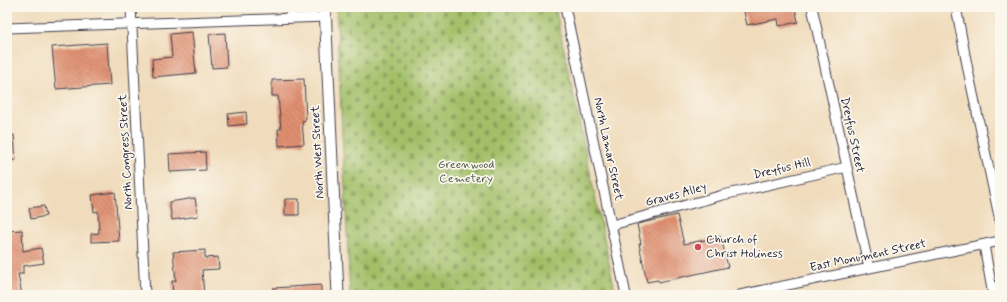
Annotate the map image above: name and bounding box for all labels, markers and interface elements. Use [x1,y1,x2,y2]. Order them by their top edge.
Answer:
street label: North Congress Street [115,94,137,210]
street label: North Lamar Street [589,96,627,202]
street label: Dreyfus Street [836,96,868,175]
street label: North West Street [308,105,328,199]
street label: Dreyfus Hill [752,155,812,183]
park label: Greenwood Cemetery [438,157,494,187]
street label: Graves Alley [644,179,709,211]
place label: Church of Christ Holiness [706,232,783,262]
street label: East Monument Street [808,236,928,276]
marker: Church of Christ Holiness [693,242,703,252]

